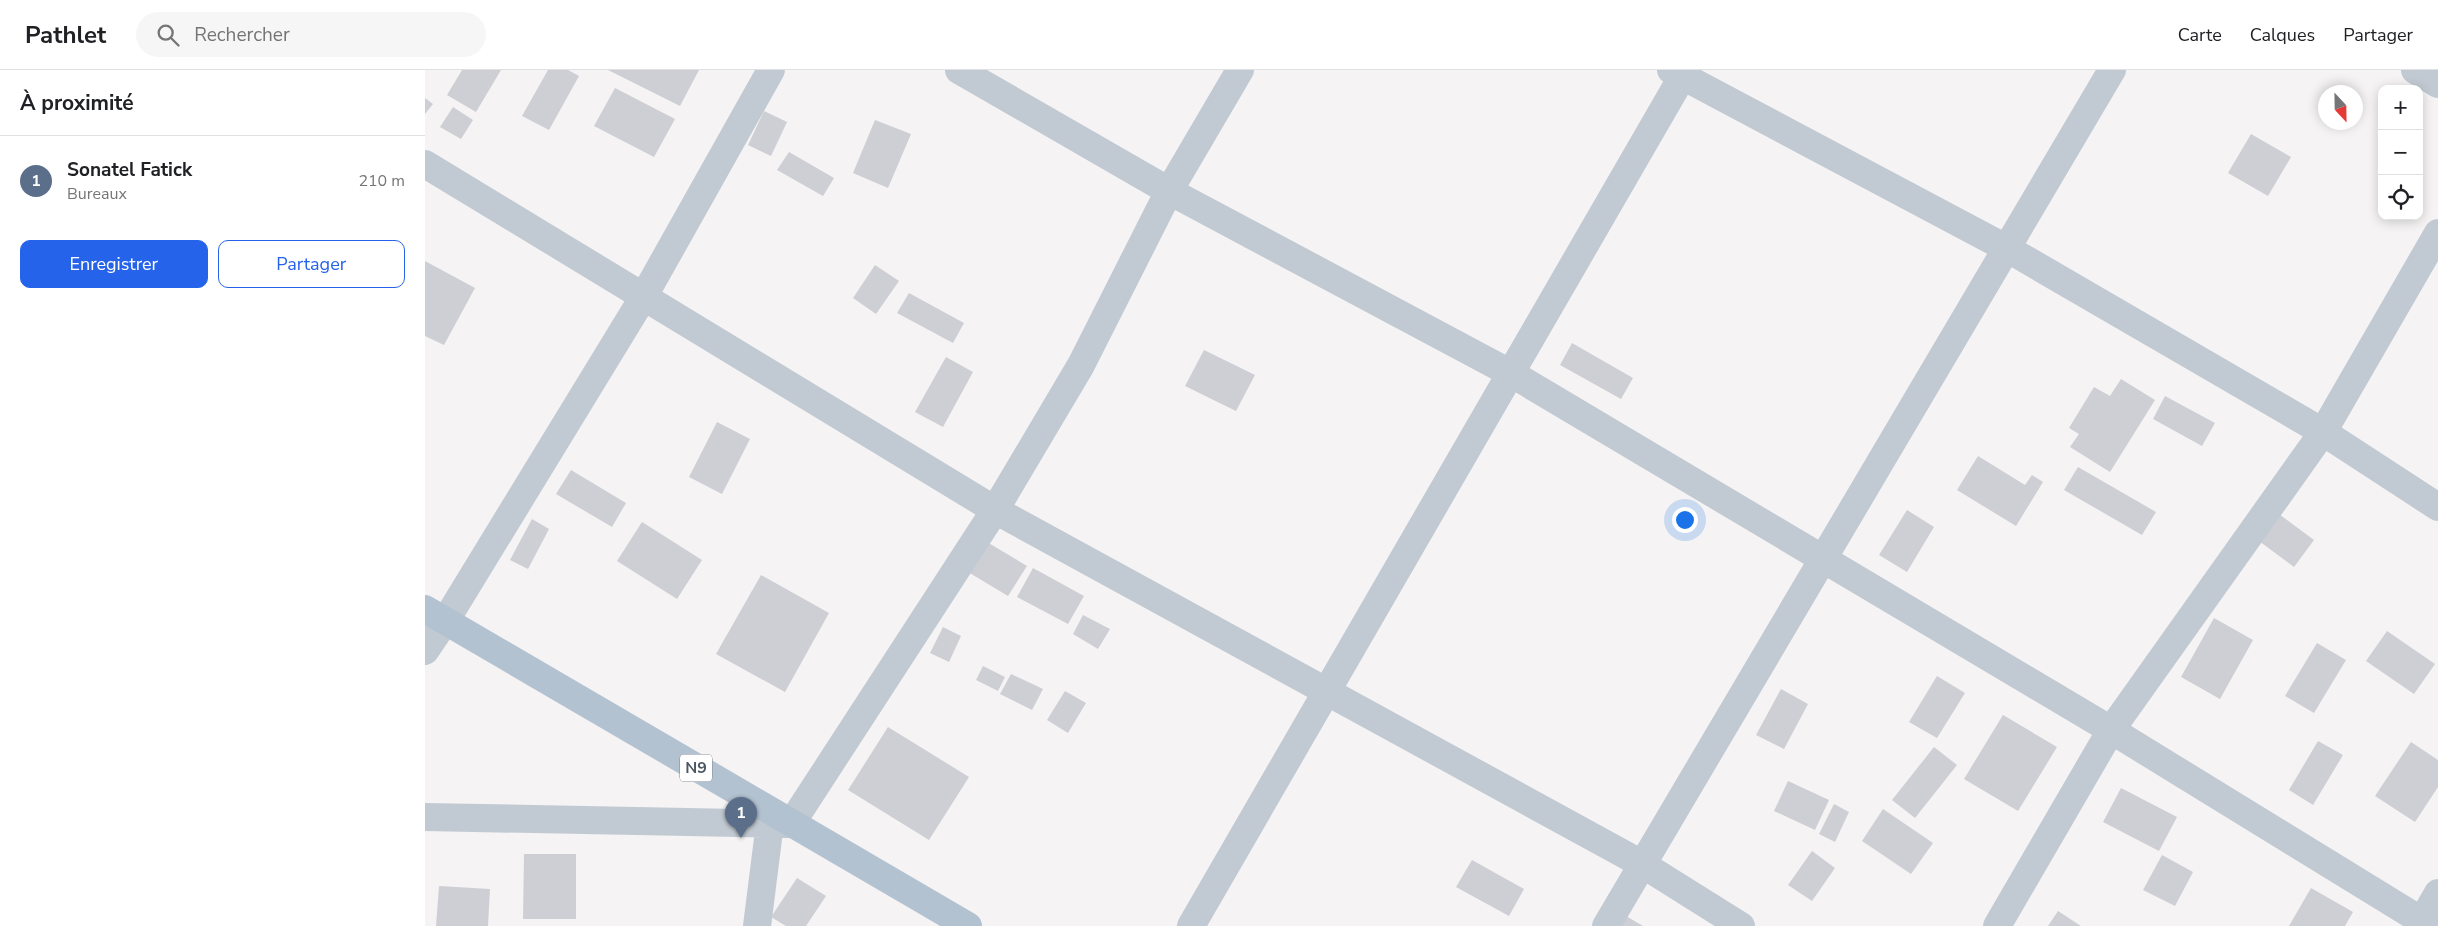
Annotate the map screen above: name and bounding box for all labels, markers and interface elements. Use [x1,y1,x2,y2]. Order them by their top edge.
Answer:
search box [136,12,486,57]
text: Pathlet [25,19,106,51]
icon: search [154,21,182,49]
text: Rechercher [194,22,290,48]
text: Carte [2178,23,2222,47]
text: Calques [2250,23,2315,47]
text: Partager [2343,23,2413,47]
north arrow [2318,85,2363,130]
map controls [2378,85,2423,220]
button: + [2378,85,2423,130]
text: À proximité [20,89,134,117]
button: − [2378,130,2423,175]
text: Sonatel Fatick [67,157,192,183]
text: 1 [31,170,41,192]
text: 210 m [358,170,405,192]
button: locate [2378,175,2423,220]
text: Bureaux [67,183,127,205]
button: Enregistrer [20,240,208,288]
button: Partager [218,240,405,288]
your location [1672,507,1698,533]
road number: N9 [680,754,712,781]
pin: 1 [725,797,757,838]

